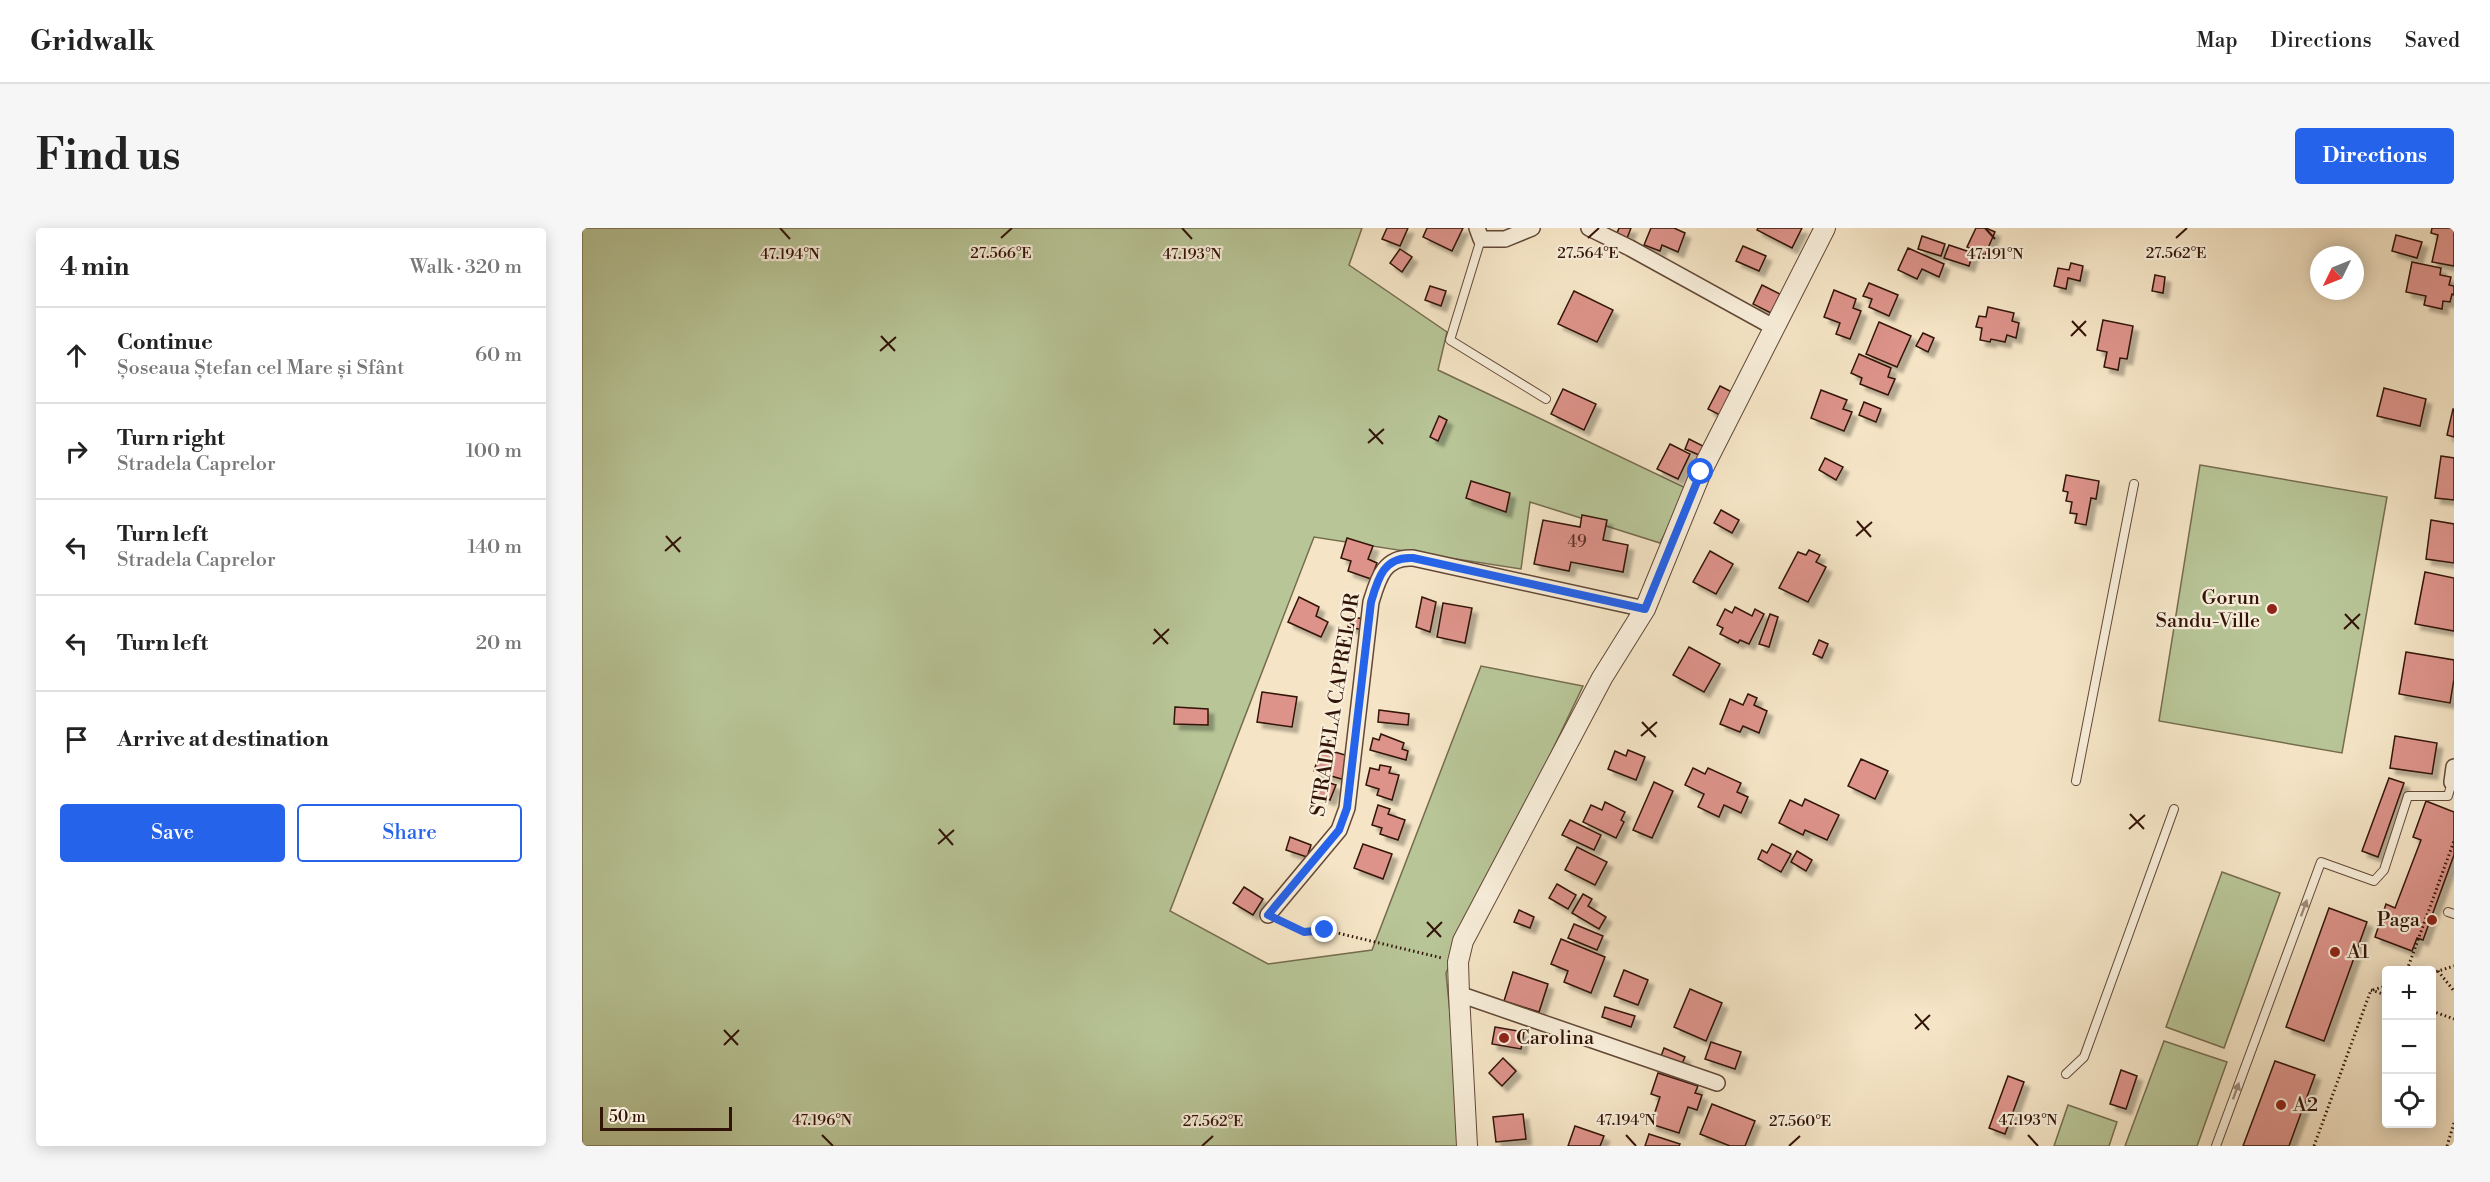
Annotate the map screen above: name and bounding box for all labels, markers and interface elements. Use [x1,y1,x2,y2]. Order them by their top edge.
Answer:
text: Gridwalk [30,24,154,59]
text: Map [2196,28,2238,54]
text: Directions [2271,28,2372,54]
text: Saved [2405,28,2460,54]
button: Directions [2295,128,2454,184]
text: Find us [36,130,180,183]
text: 27.566°E [970,244,1032,263]
text: 27.564°E [1557,244,1619,263]
text: 27.562°E [2146,244,2206,263]
text: 47.194°N [760,245,820,264]
text: 47.193°N [1163,245,1222,264]
text: 47.191°N [1967,245,2023,264]
north arrow [2310,246,2364,300]
text: 4 min [60,251,130,283]
text: Walk · 320 m [410,255,522,280]
text: Continue [117,329,213,356]
icon: ahead [60,339,93,372]
text: 60 m [475,343,522,368]
text: Șoseaua Ștefan cel Mare și Sfânt [117,356,404,381]
text: Turn right [117,425,225,452]
icon: right [60,435,93,468]
text: 100 m [466,439,522,464]
text: Stradela Caprelor [117,452,276,477]
route start [1687,458,1713,484]
text: Turn left [117,521,208,548]
icon: left [60,531,93,564]
house number: 49 [1567,532,1587,552]
text: 140 m [467,535,522,560]
text: Stradela Caprelor [117,548,276,573]
place label: Gorun Sandu-Ville [2156,586,2260,634]
street label: STRADELA CAPRELOR [1306,590,1366,818]
marker: Gorun Sandu-Ville [2265,602,2279,616]
icon: left [60,627,93,660]
text: Turn left [117,630,208,657]
text: 20 m [476,631,522,656]
icon: arrive [60,723,93,756]
text: Arrive at destination [117,726,329,753]
button: Save [60,804,285,862]
button: Share [297,804,522,862]
one-way arrow [2299,899,2309,917]
place label: Paga [2377,908,2421,933]
marker: Paga [2425,913,2439,927]
route end [1311,916,1337,942]
place label: A1 [2346,940,2370,965]
marker: A1 [2328,945,2342,959]
map controls [2382,966,2436,1128]
button: + [2382,966,2436,1020]
button: − [2382,1020,2436,1074]
place label: Carolina [1516,1026,1595,1051]
marker: Carolina [1497,1031,1511,1045]
button: locate [2382,1074,2436,1128]
one-way arrow [2232,1082,2242,1100]
place label: A2 [2292,1093,2318,1118]
marker: A2 [2274,1098,2288,1112]
scale bar [600,1104,732,1132]
text: 50 m [609,1107,646,1127]
text: 47.196°N [792,1111,852,1130]
text: 47.194°N [1596,1111,1656,1130]
text: 47.193°N [1999,1111,2058,1130]
text: 27.562°E [1183,1112,1243,1131]
text: 27.560°E [1769,1112,1831,1131]

